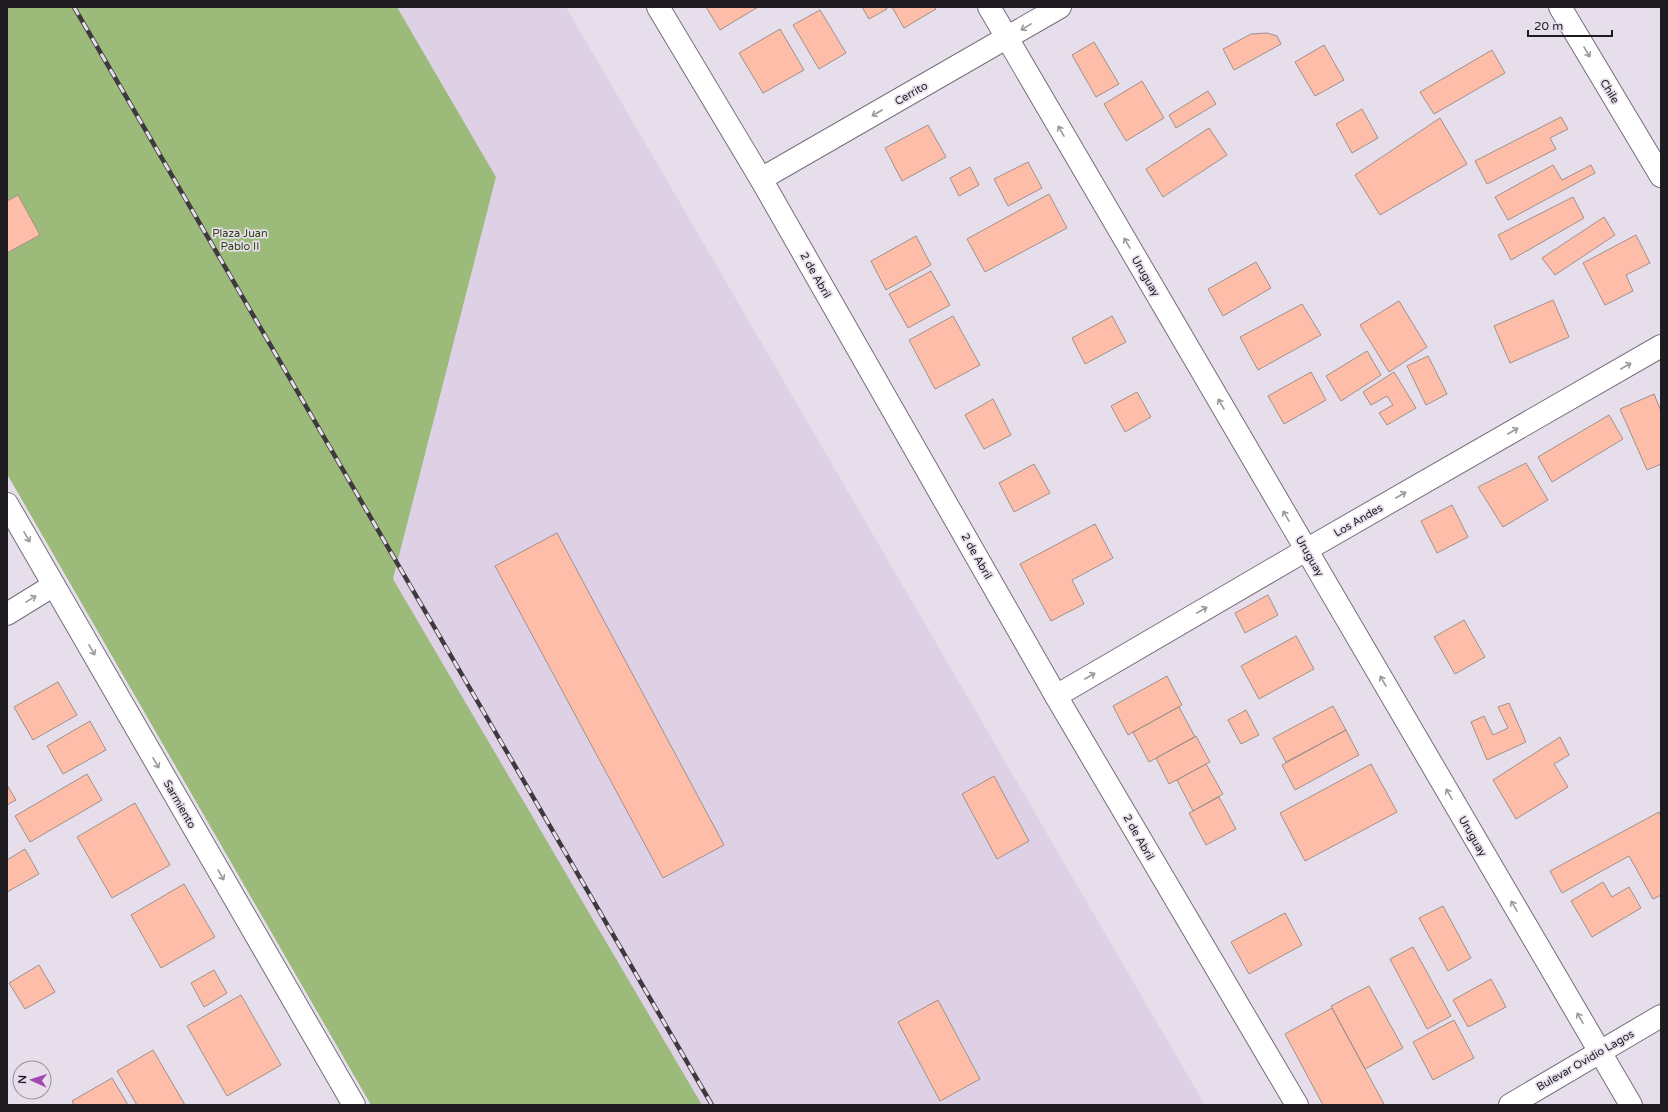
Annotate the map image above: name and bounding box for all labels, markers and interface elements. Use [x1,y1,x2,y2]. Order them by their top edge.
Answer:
scale bar [1528,12,1612,38]
text: 20 m [1534,19,1563,33]
one-way arrow [1020,23,1032,31]
one-way arrow [1583,46,1591,57]
street label: Chile [1597,77,1622,106]
street label: Cerrito [893,79,930,108]
one-way arrow [871,109,883,117]
one-way arrow [1057,125,1065,137]
park label: Plaza Juan Pablo II [212,227,268,253]
one-way arrow [1122,237,1130,249]
street label: 2 de Abril [797,250,834,300]
street label: Uruguay [1129,254,1162,299]
one-way arrow [1620,362,1632,370]
one-way arrow [1216,398,1224,410]
one-way arrow [1507,426,1519,434]
one-way arrow [1395,491,1407,499]
street label: Los Andes [1331,501,1385,540]
one-way arrow [1282,510,1290,522]
one-way arrow [23,531,31,543]
street label: 2 de Abril [958,531,995,581]
street label: Uruguay [1293,534,1326,579]
one-way arrow [25,595,37,603]
one-way arrow [1196,606,1208,614]
one-way arrow [88,644,96,656]
one-way arrow [1084,671,1096,679]
one-way arrow [1379,675,1387,687]
one-way arrow [153,756,161,768]
street label: Sarmiento [161,778,199,831]
one-way arrow [1444,788,1452,800]
street label: 2 de Abril [1120,812,1157,862]
street label: Uruguay [1456,814,1489,859]
one-way arrow [218,869,226,881]
one-way arrow [1510,900,1518,912]
one-way arrow [1575,1012,1583,1024]
street label: Bulevar Ovidio Lagos [1534,1027,1636,1094]
north arrow [12,1060,52,1100]
text: N [16,1075,29,1084]

